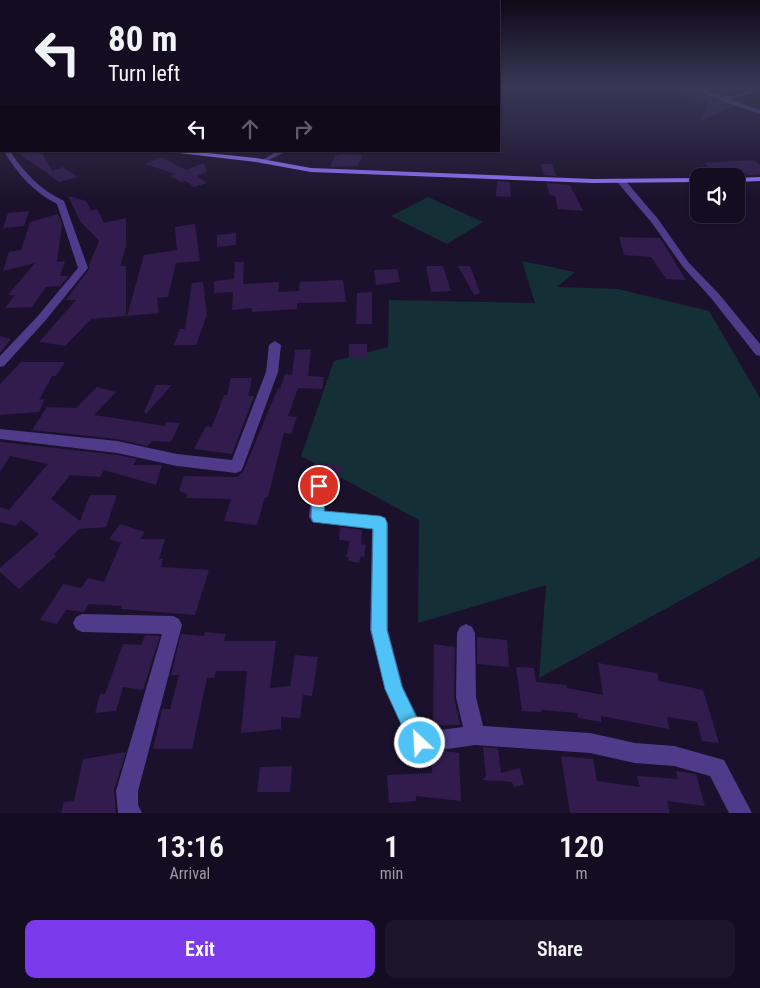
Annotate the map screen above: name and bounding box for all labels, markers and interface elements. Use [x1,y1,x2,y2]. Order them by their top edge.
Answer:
text: 80 m [108,19,177,60]
icon: left [25,20,90,85]
text: Turn left [108,61,180,86]
icon: left [183,115,211,143]
icon: ahead [236,115,264,143]
icon: right [289,115,317,143]
map controls [690,168,745,223]
button: sound [690,168,745,223]
pin [298,465,340,507]
icon: arrive [305,472,333,500]
position arrow [393,716,445,768]
text: 13:16 [156,829,224,864]
text: 1 [384,829,399,864]
text: 120 [559,829,604,864]
text: Arrival [170,864,210,883]
text: min [380,864,403,883]
text: m [576,864,588,883]
button: Exit [25,920,375,978]
button: Share [385,920,735,978]

